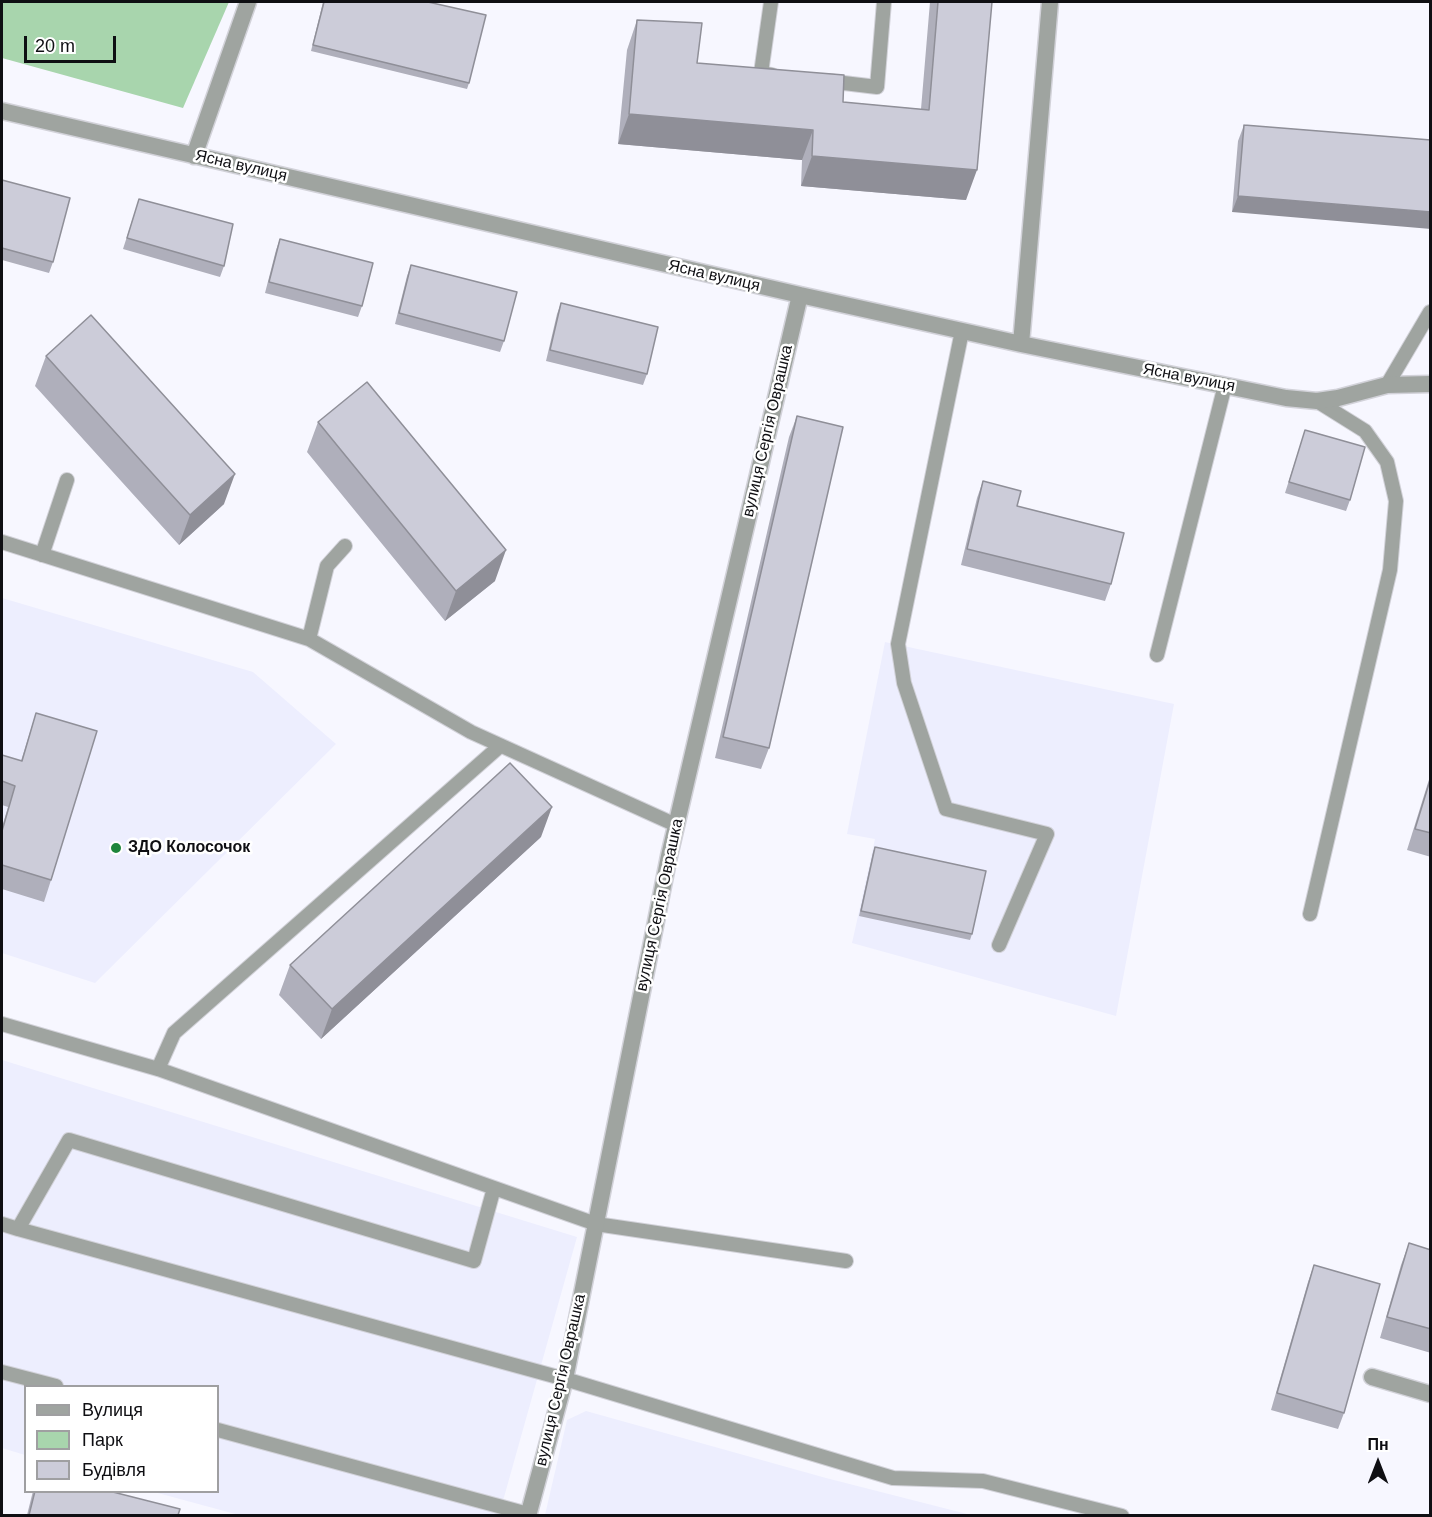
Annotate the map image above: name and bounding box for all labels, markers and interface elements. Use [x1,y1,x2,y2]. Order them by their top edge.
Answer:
scale bar [27,24,118,62]
text: 20 m [35,36,75,56]
street label: Ясна вулиця [193,146,289,186]
street label: Ясна вулиця [666,256,762,296]
street label: вулиця Сергія Оврашка [739,343,797,519]
street label: Ясна вулиця [1141,360,1237,396]
street label: вулиця Сергія Оврашка [632,817,688,993]
place label: ЗДО Колосочок [128,838,250,858]
marker: ЗДО Колосочок [109,841,123,855]
street label: вулиця Сергія Оврашка [532,1292,590,1468]
legend [24,1385,219,1493]
text: Вулиця [82,1400,143,1420]
text: Парк [82,1430,123,1450]
north arrow [1348,1433,1408,1493]
text: Пн [1367,1436,1389,1453]
text: Будівля [82,1460,146,1480]

